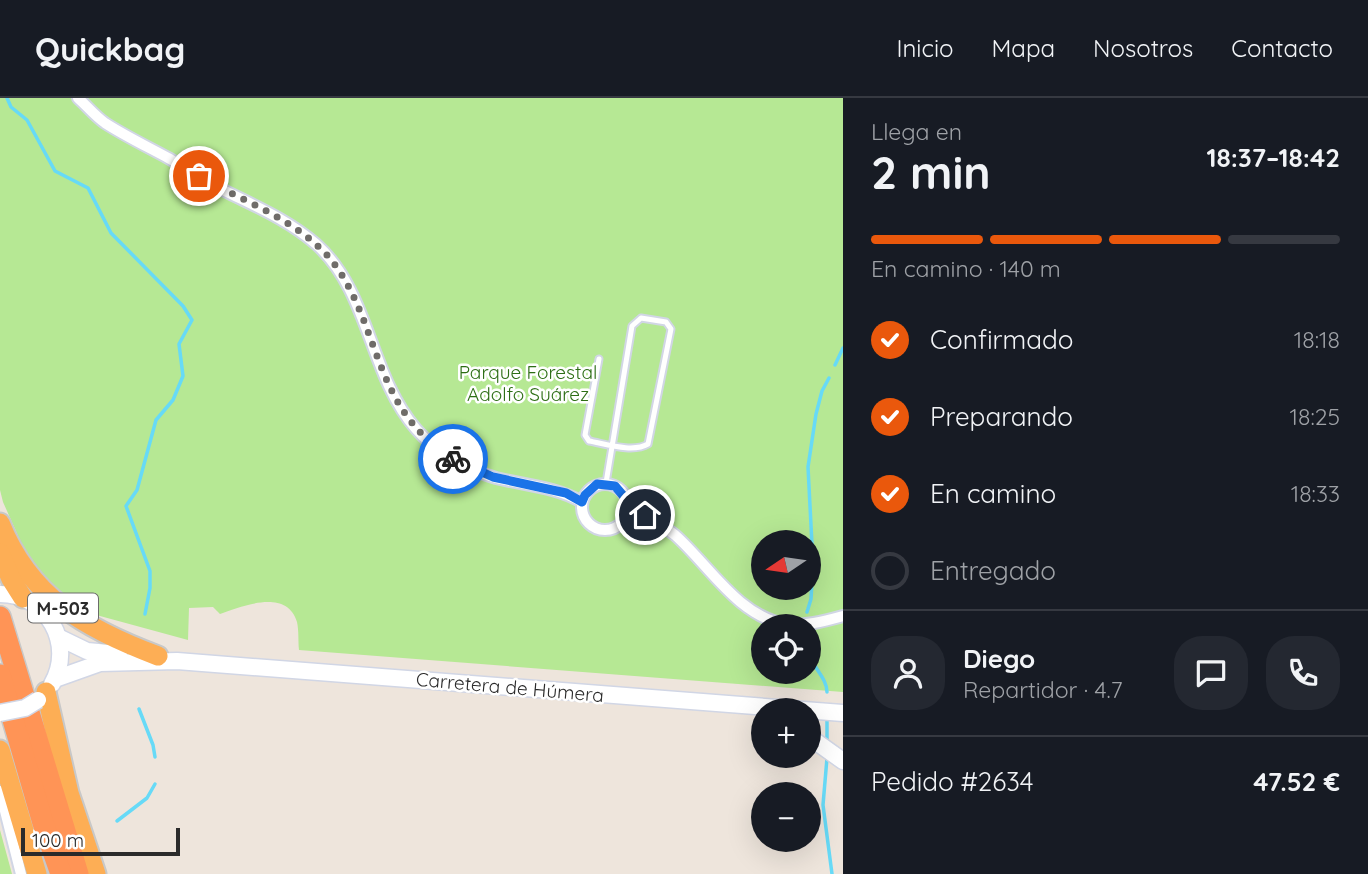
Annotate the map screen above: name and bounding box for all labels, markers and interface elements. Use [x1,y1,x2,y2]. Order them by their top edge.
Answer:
text: Quickbag [35,28,185,69]
text: Inicio [896,33,954,63]
text: Mapa [992,33,1055,63]
text: Nosotros [1093,33,1193,63]
text: Contacto [1231,33,1333,63]
text: Llega en [871,117,962,146]
text: 18:37–18:42 [1206,141,1340,174]
text: 2 min [871,143,991,201]
pin [169,146,229,206]
icon: bag [180,157,218,195]
text: En camino · 140 m [871,254,1061,283]
icon: check [871,321,909,359]
text: Confirmado [930,323,1074,356]
text: 18:18 [1294,325,1340,354]
park label: Parque Forestal Adolfo Suárez [459,360,597,406]
icon: check [871,398,909,436]
text: Preparando [930,400,1073,433]
text: 18:25 [1289,402,1340,431]
courier [418,424,488,494]
icon: bike [434,440,472,478]
icon: check [871,475,909,513]
text: En camino [930,477,1056,510]
text: 18:33 [1291,479,1340,508]
pin [615,485,675,545]
icon: home [626,496,664,534]
north arrow [751,530,821,600]
map controls [751,530,821,852]
text: Entregado [930,554,1056,587]
road number: M-503 [28,594,98,622]
button: locate [751,614,821,684]
button: person [871,636,945,710]
button: chat [1174,636,1248,710]
button: phone [1266,636,1340,710]
text: Diego [963,642,1035,675]
street label: Carretera de Húmera [415,667,605,707]
text: Repartidor · 4.7 [963,675,1123,704]
button: + [751,698,821,768]
text: Pedido #2634 [871,765,1034,798]
text: 47.52 € [1253,765,1340,798]
button: − [751,782,821,852]
scale bar [21,825,180,857]
text: 100 m [32,828,84,852]

